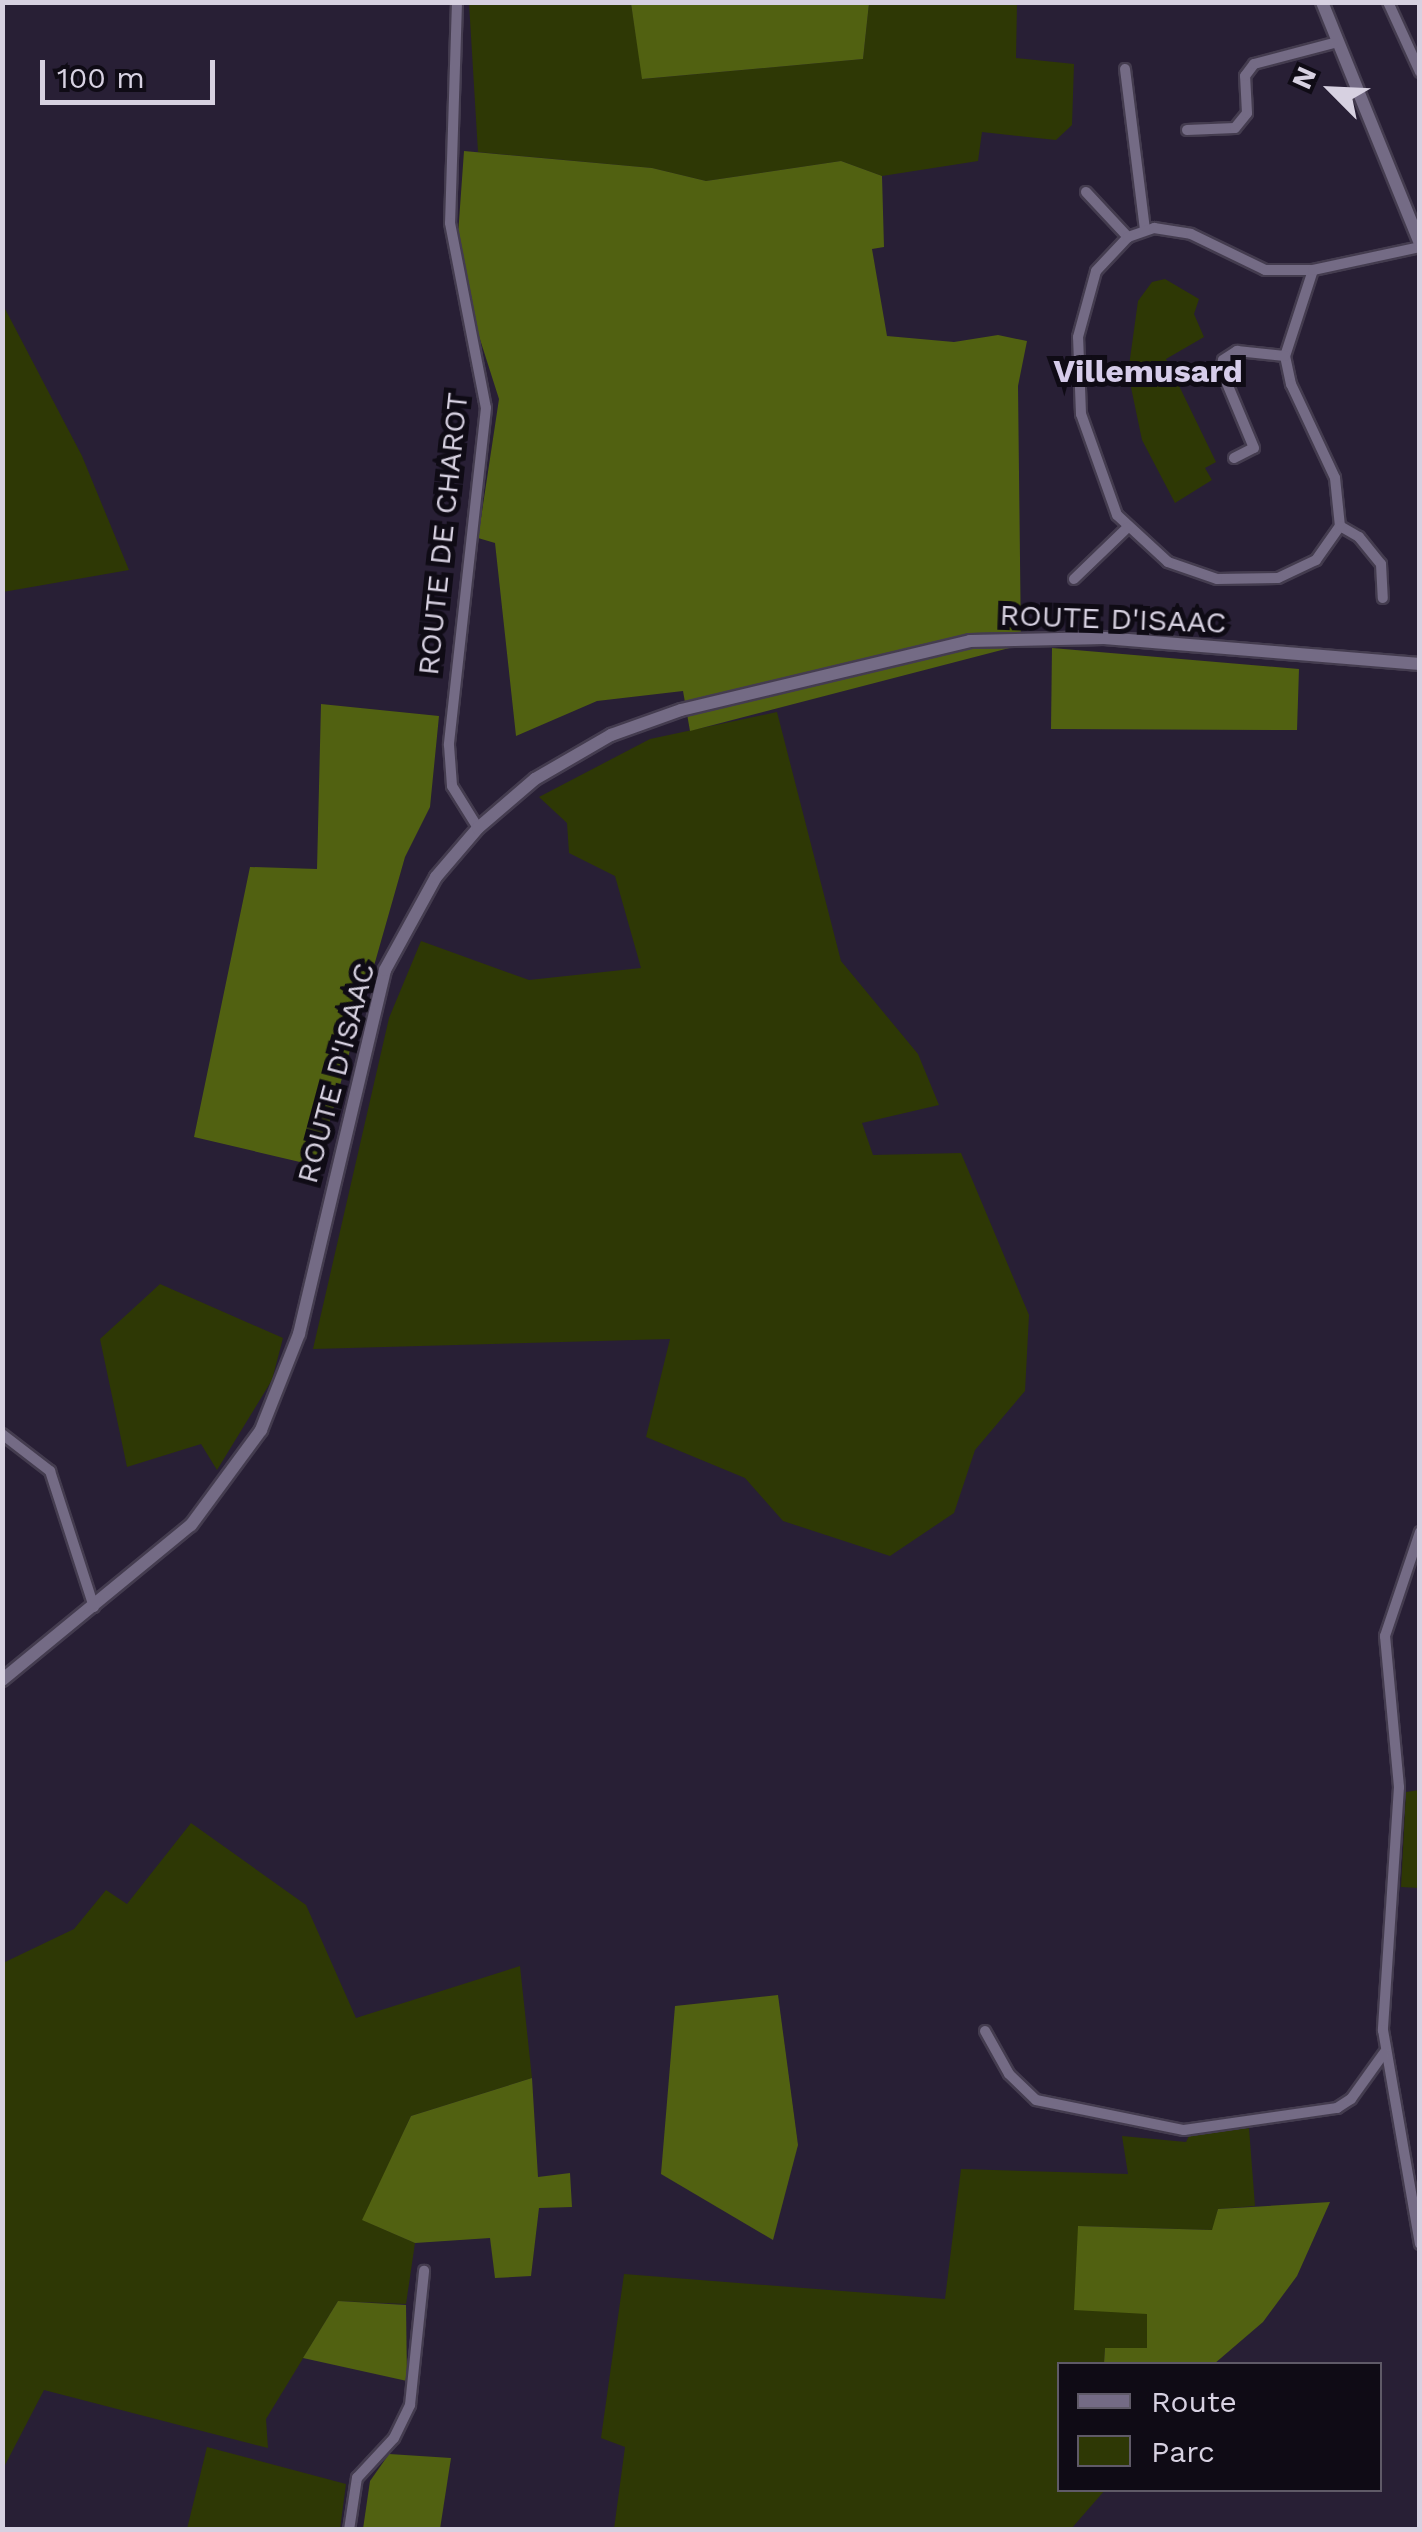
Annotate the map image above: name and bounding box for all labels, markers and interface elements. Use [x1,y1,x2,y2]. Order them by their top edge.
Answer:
scale bar [45,40,220,102]
north arrow [1282,40,1382,140]
text: 100 m [57,60,145,95]
text: N [1285,61,1323,94]
district label: Villemusard [1053,352,1243,390]
street label: ROUTE DE CHAROT [410,391,476,677]
street label: ROUTE D'ISAAC [999,597,1227,641]
street label: ROUTE D'ISAAC [289,959,383,1187]
legend [1057,2362,1382,2492]
text: Route [1151,2384,1237,2419]
text: Parc [1151,2434,1215,2469]

